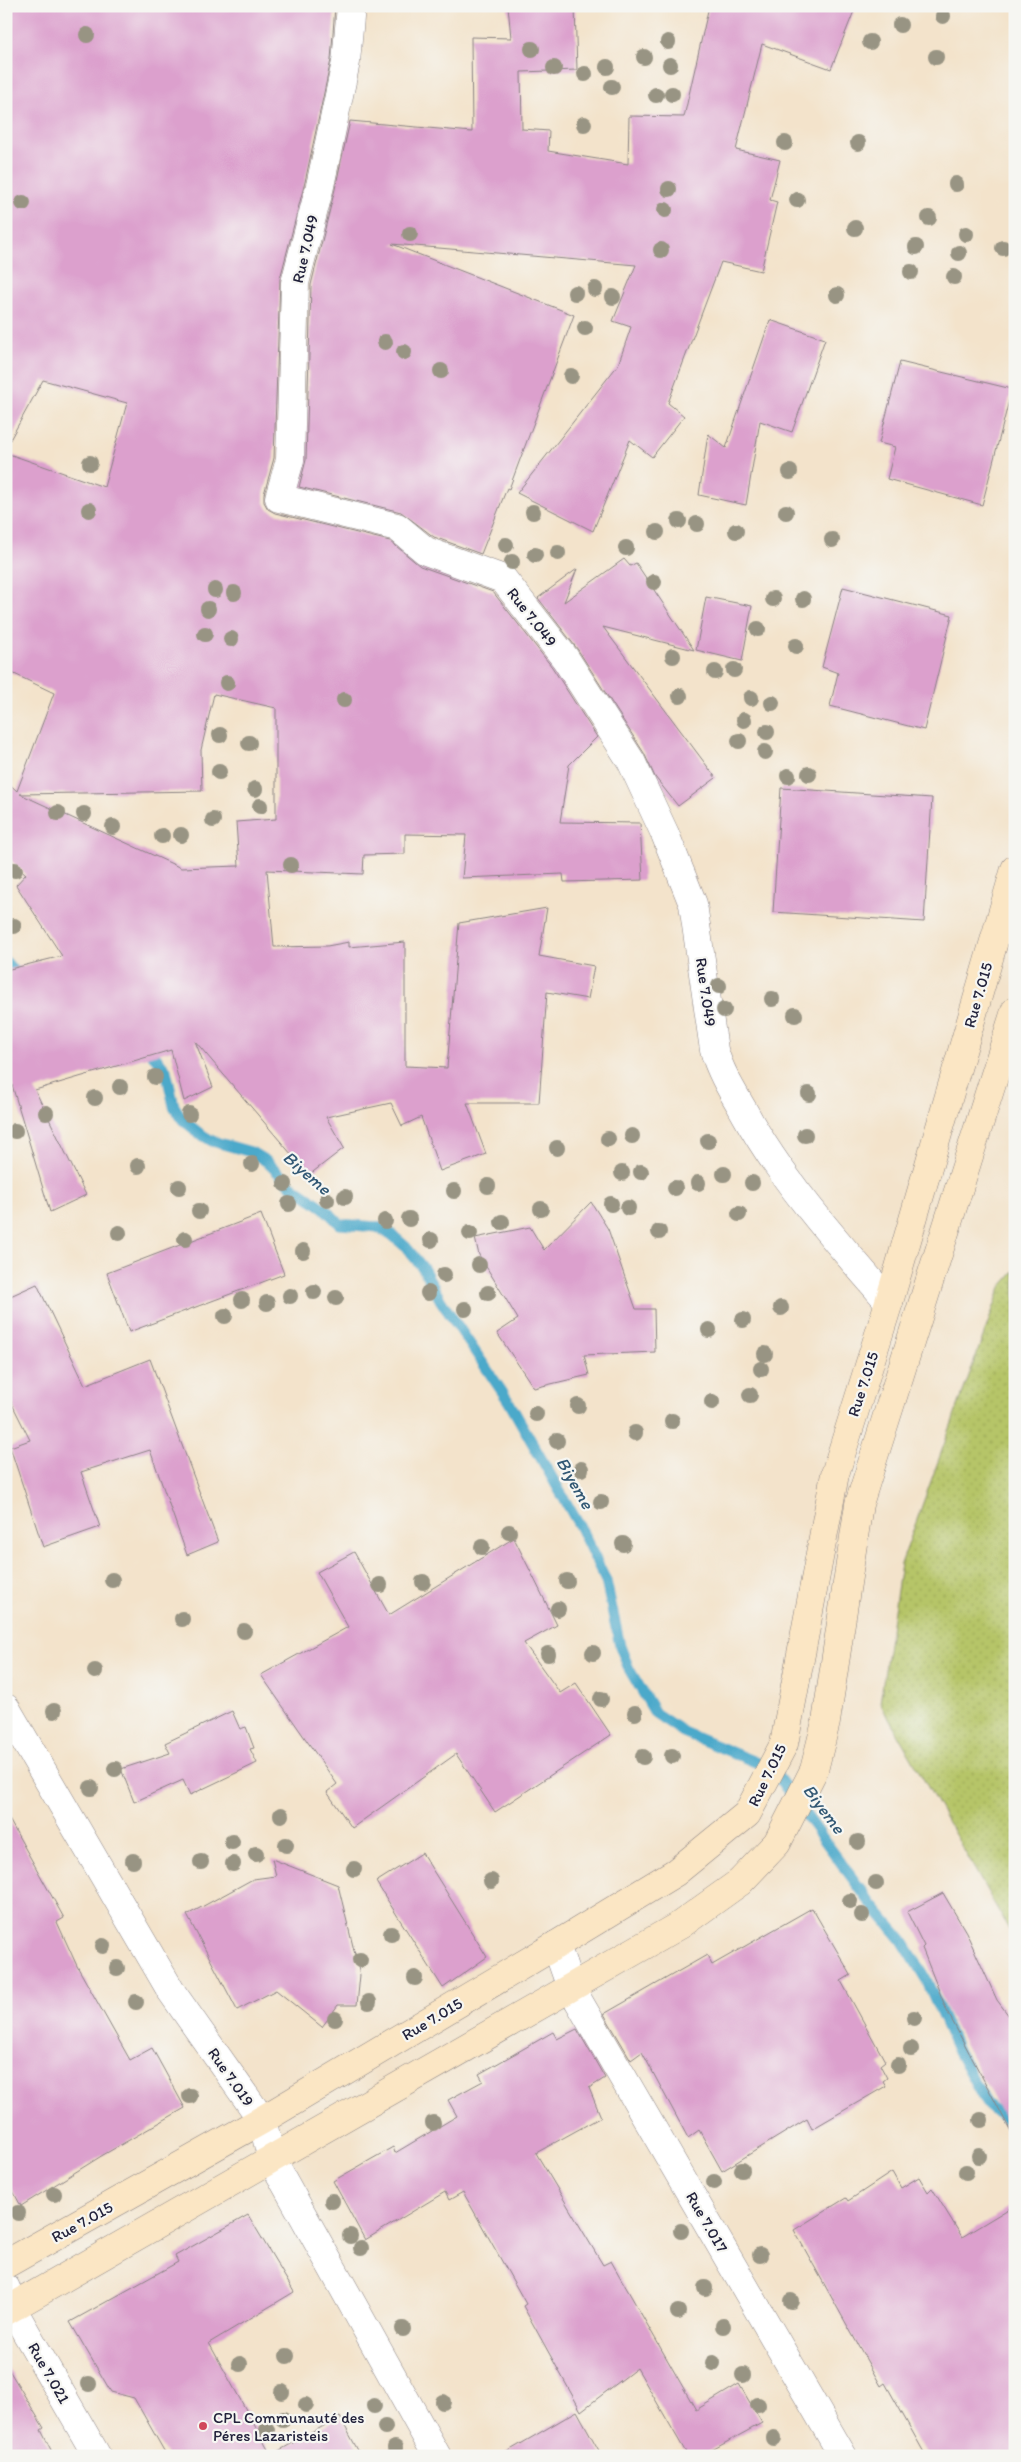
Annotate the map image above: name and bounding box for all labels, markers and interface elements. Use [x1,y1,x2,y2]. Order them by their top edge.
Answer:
street label: Rue 7.049 [288,213,322,285]
street label: Rue 7.049 [503,584,561,650]
street label: Rue 7.049 [692,956,720,1028]
street label: Rue 7.015 [960,960,996,1030]
water label: Biyeme [278,1146,336,1201]
street label: Rue 7.015 [844,1349,882,1419]
water label: Biyeme [551,1453,599,1514]
street label: Rue 7.015 [744,1741,790,1809]
water label: Biyeme [798,1780,851,1839]
street label: Rue 7.015 [398,1994,466,2044]
street label: Rue 7.019 [204,2044,258,2110]
street label: Rue 7.017 [682,2188,732,2256]
street label: Rue 7.015 [48,2197,116,2247]
street label: Rue 7.021 [24,2339,74,2407]
place label: CPL Communauté des Péres Lazaristeis [213,2408,365,2445]
marker: CPL Communauté des Péres Lazaristeis [197,2420,209,2432]

